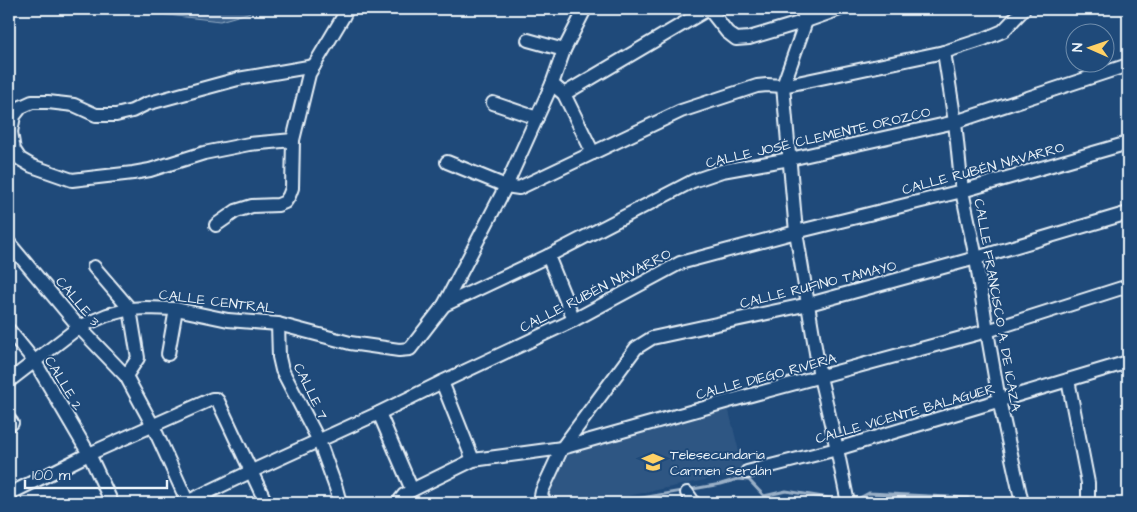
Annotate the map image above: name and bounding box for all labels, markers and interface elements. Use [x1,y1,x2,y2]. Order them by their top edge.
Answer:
north arrow [1064,22,1114,72]
text: N [1068,43,1088,52]
street label: CALLE JOSÉ CLEMENTE OROZCO [704,102,933,174]
street label: CALLE RUBÉN NAVARRO [900,138,1067,200]
street label: CALLE FRANCISCO A. DE ICAZA [968,197,1026,413]
street label: CALLE RUBÉN NAVARRO [516,244,675,338]
street label: CALLE RUFINO TAMAYO [738,256,899,314]
street label: CALLE 3 [51,273,104,331]
street label: CALLE CENTRAL [158,285,276,319]
street label: CALLE DIEGO RIVERA [694,349,839,405]
street label: CALLE 2 [39,353,87,414]
street label: CALLE 7 [288,360,333,423]
street label: CALLE VICENTE BALAGUER [813,379,997,449]
place label: Telesecundaria Carmen Serdán [670,445,771,481]
school or university icon: Telesecundaria Carmen Serdán [640,449,666,475]
scale bar [25,457,168,489]
text: 100 m [32,465,71,486]

